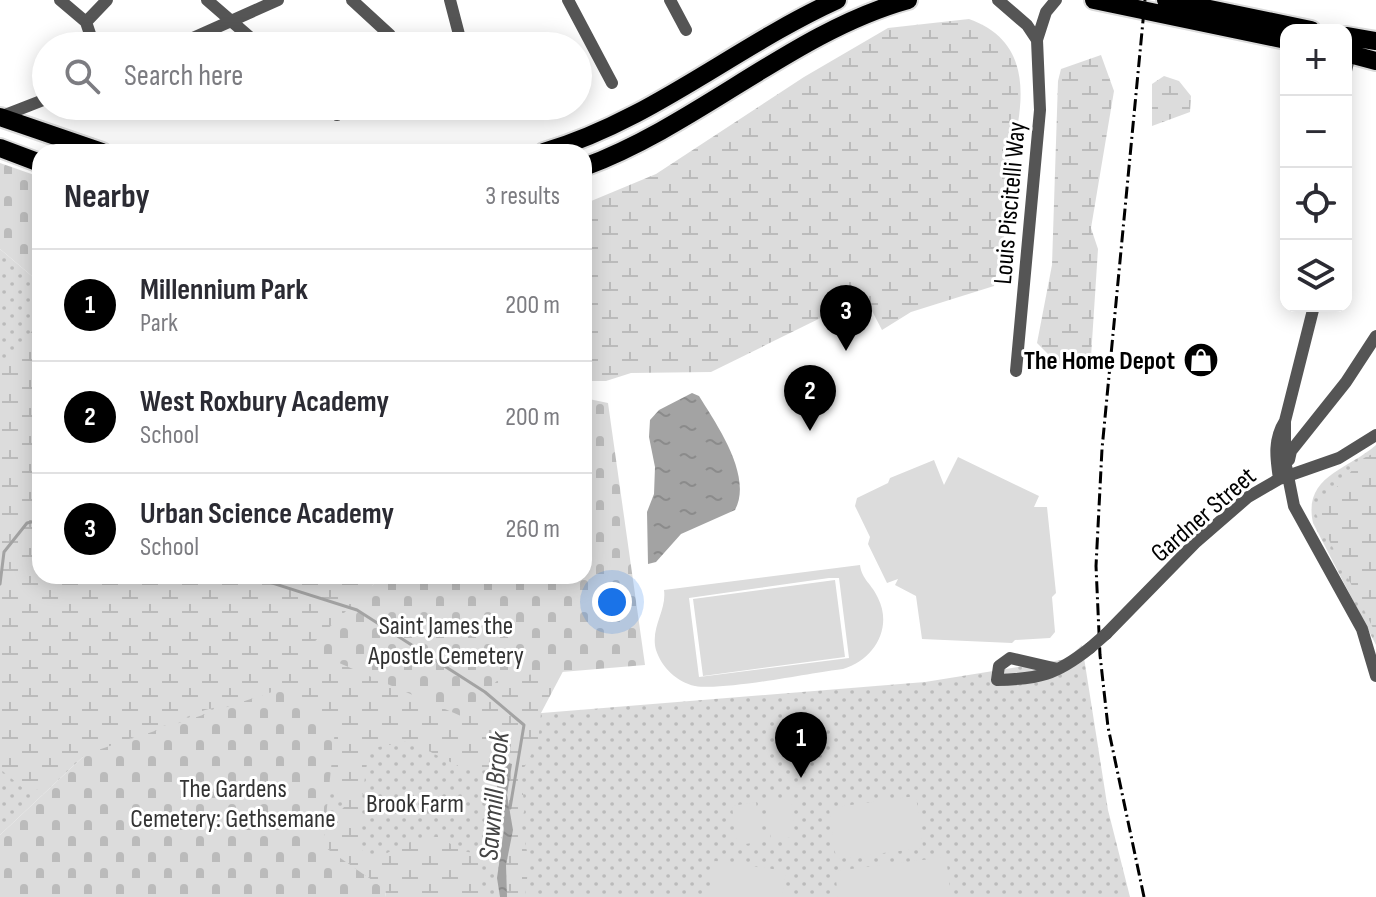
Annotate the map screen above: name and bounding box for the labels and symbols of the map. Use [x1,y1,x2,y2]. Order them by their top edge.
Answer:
street label: Louis Piscitelli Way [988,121,1033,286]
pin: 3 [820,285,872,351]
shop icon: The Home Depot [1182,341,1220,379]
place label: The Home Depot [1024,346,1175,377]
pin: 2 [784,365,836,431]
street label: Gardner Street [1145,461,1263,569]
your location [592,582,632,622]
park label: Saint James the Apostle Cemetery [367,611,524,672]
pin: 1 [775,712,827,778]
water label: Sawmill Brook [472,729,517,862]
park label: The Gardens Cemetery: Gethsemane [130,774,336,835]
park label: Brook Farm [366,789,464,820]

